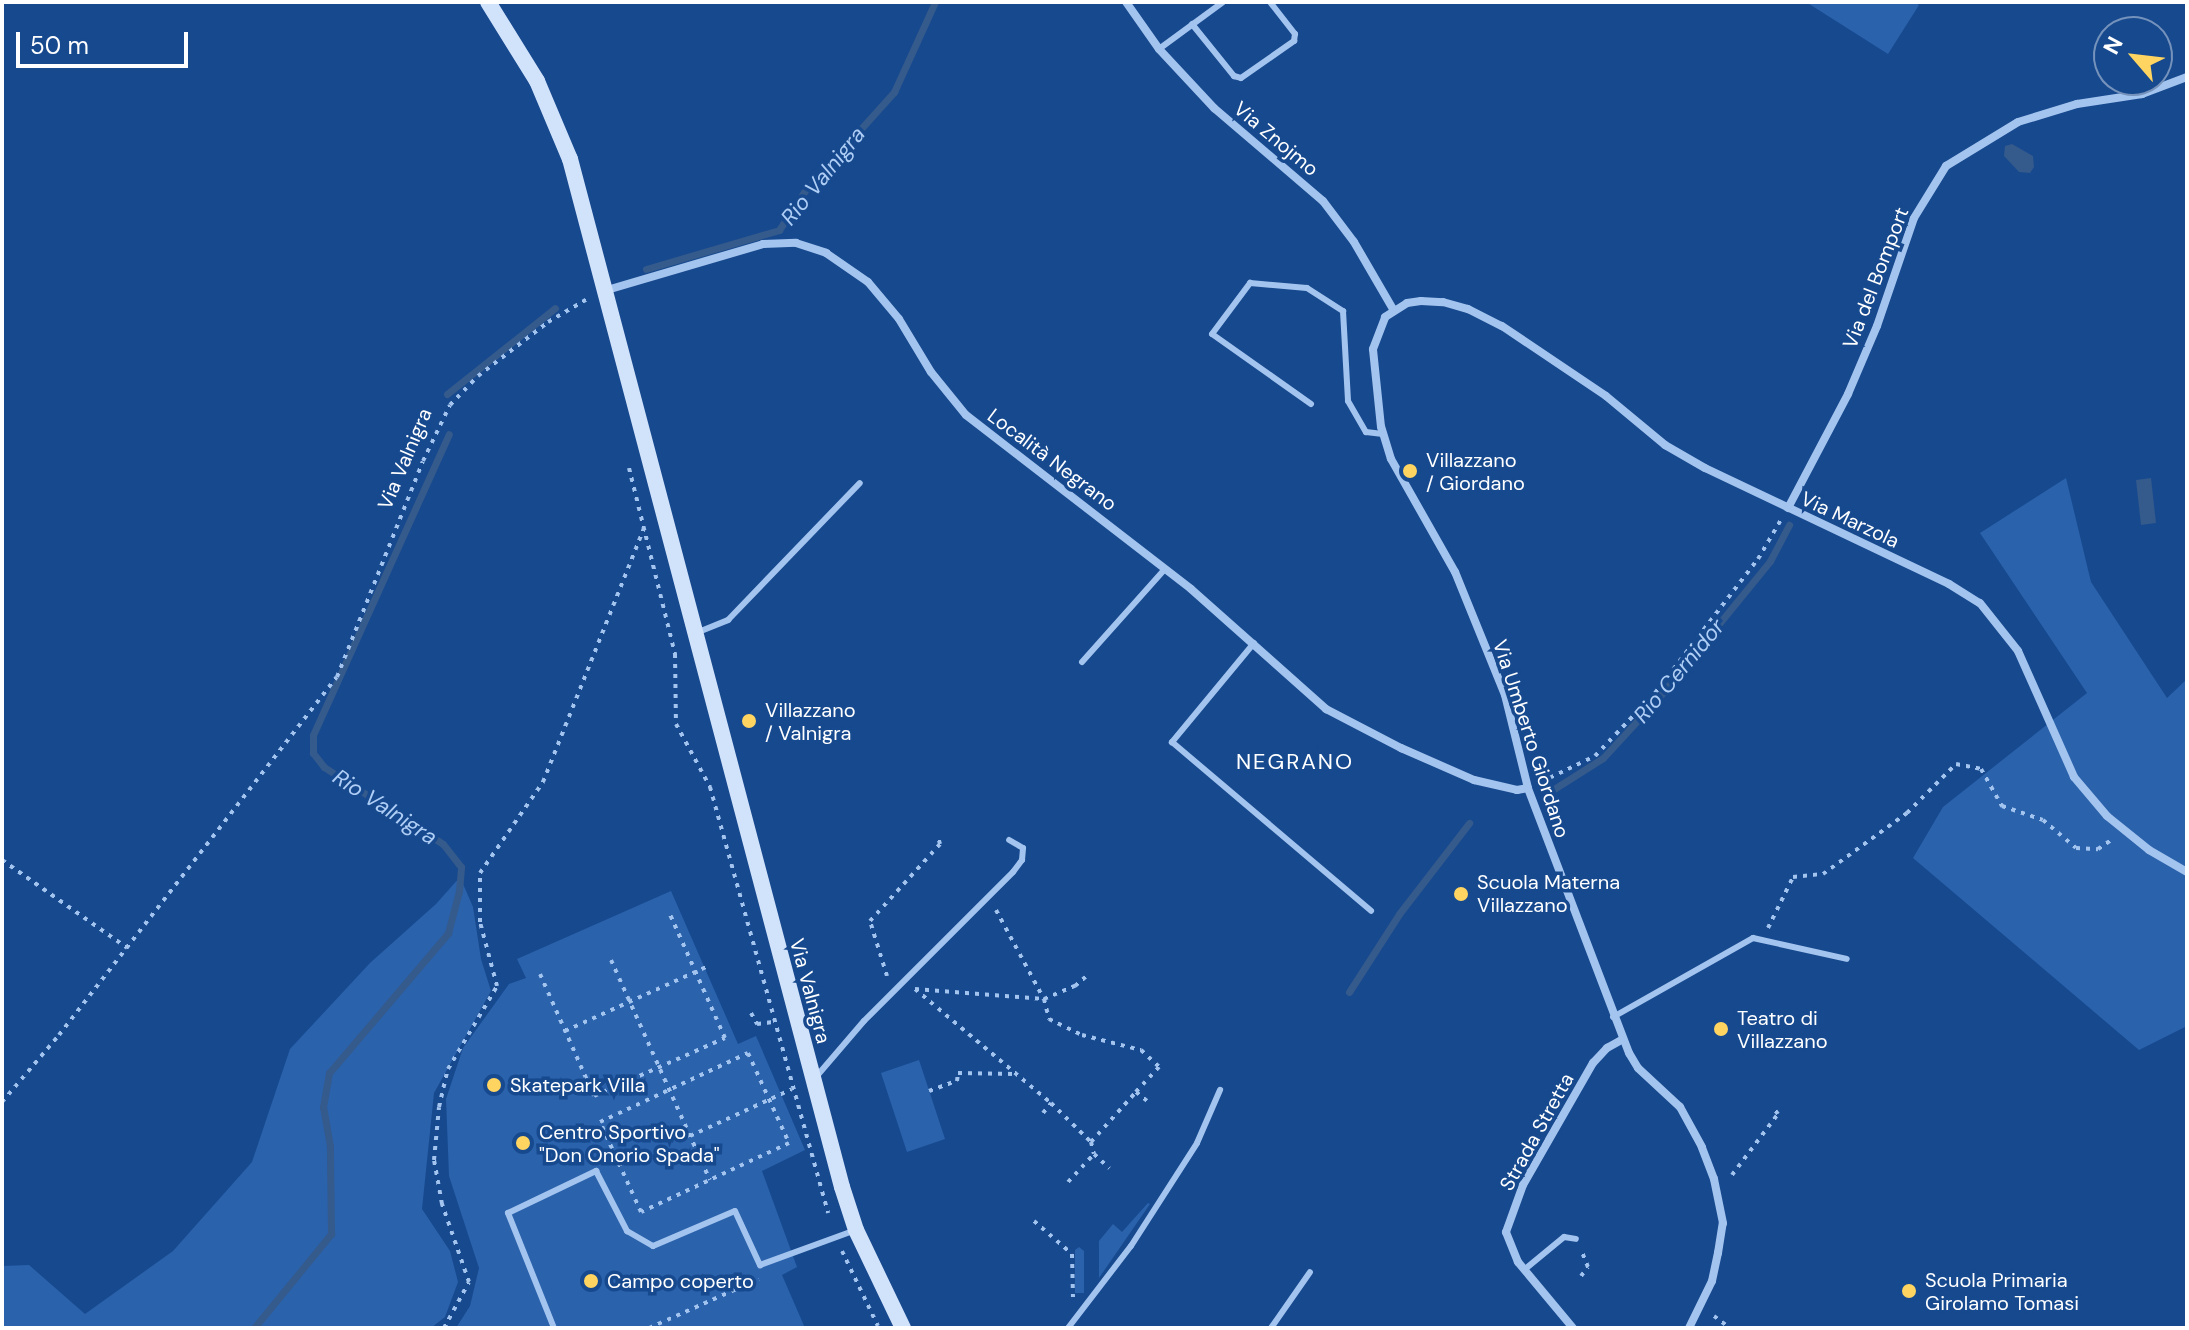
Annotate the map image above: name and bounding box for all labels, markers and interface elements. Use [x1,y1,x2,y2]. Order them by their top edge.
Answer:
scale bar [20,16,192,66]
north arrow [2093,16,2173,96]
text: 50 m [30,30,89,61]
text: N [2097,32,2130,59]
street label: Via Znojmo [1229,97,1323,181]
water label: Rio Valnigra [775,121,871,231]
street label: Via del Bomport [1838,204,1914,352]
street label: Località Negrano [983,404,1121,516]
street label: Via Valnigra [373,405,437,513]
place label: Villazzano / Giordano [1426,448,1525,495]
marker: Villazzano / Giordano [1401,462,1419,480]
street label: Via Marzola [1797,487,1903,553]
water label: Rio Cernidor [1628,614,1730,728]
street label: Via Umberto Giordano [1488,637,1574,841]
place label: Villazzano / Valnigra [765,698,856,745]
marker: Villazzano / Valnigra [740,712,758,730]
district label: NEGRANO [1236,749,1354,775]
water label: Rio Valnigra [328,764,442,850]
place label: Scuola Materna Villazzano [1477,870,1620,917]
marker: Scuola Materna Villazzano [1452,885,1470,903]
street label: Via Valnigra [784,936,836,1046]
place label: Teatro di Villazzano [1737,1006,1828,1053]
marker: Teatro di Villazzano [1712,1020,1730,1038]
street label: Strada Stretta [1495,1069,1579,1195]
place label: Skatepark Villa [510,1073,645,1097]
marker: Skatepark Villa [485,1076,503,1094]
place label: Centro Sportivo "Don Onorio Spada" [539,1120,720,1167]
marker: Centro Sportivo "Don Onorio Spada" [514,1134,532,1152]
place label: Scuola Primaria Girolamo Tomasi [1925,1268,2079,1315]
place label: Campo coperto [607,1269,754,1293]
marker: Campo coperto [582,1272,600,1290]
marker: Scuola Primaria Girolamo Tomasi [1900,1282,1918,1300]

